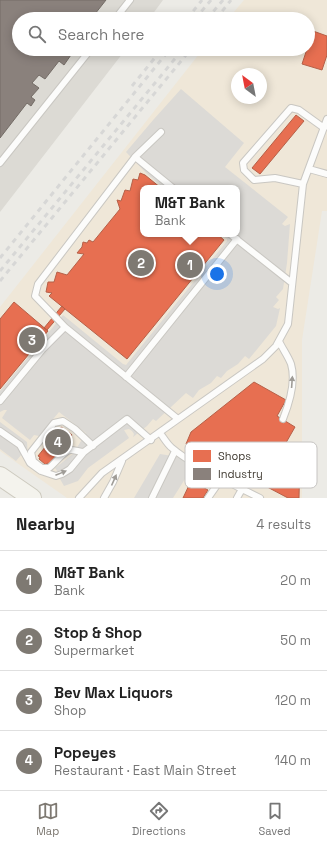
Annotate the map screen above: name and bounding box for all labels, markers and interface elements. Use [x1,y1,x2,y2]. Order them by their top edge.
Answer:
search box [12,12,315,56]
icon: search [26,23,48,45]
text: Search here [58,25,144,44]
north arrow [231,68,267,104]
popup [140,185,240,237]
text: M&T Bank [155,193,225,212]
text: Bank [155,212,186,229]
pin: 2 [128,248,154,278]
pin: 1 [177,250,203,280]
your location [207,264,227,284]
pin: 3 [19,325,45,355]
one-way arrow [288,376,295,388]
pin: 4 [45,427,71,457]
legend [185,442,317,488]
text: Shops [218,449,251,463]
text: Industry [218,467,263,481]
one-way arrow [56,470,68,476]
one-way arrow [111,474,117,485]
text: Nearby [16,513,75,535]
text: 4 results [256,516,311,533]
text: M&T Bank [54,563,125,582]
text: 1 [26,572,32,589]
text: 20 m [280,572,311,589]
text: Bank [54,582,85,599]
text: Stop & Shop [54,623,142,642]
text: 2 [25,632,33,649]
text: 50 m [280,632,311,649]
text: Supermarket [54,642,135,659]
text: Bev Max Liquors [54,683,173,702]
text: 3 [25,692,33,709]
text: 120 m [275,692,311,709]
text: Shop [54,702,86,719]
text: Popeyes [54,743,116,762]
text: 4 [25,752,33,769]
text: 140 m [275,752,311,769]
text: Restaurant · East Main Street [54,762,237,779]
tab: Map [36,800,59,838]
tab: Directions [132,800,186,838]
tab: Saved [259,800,291,838]

